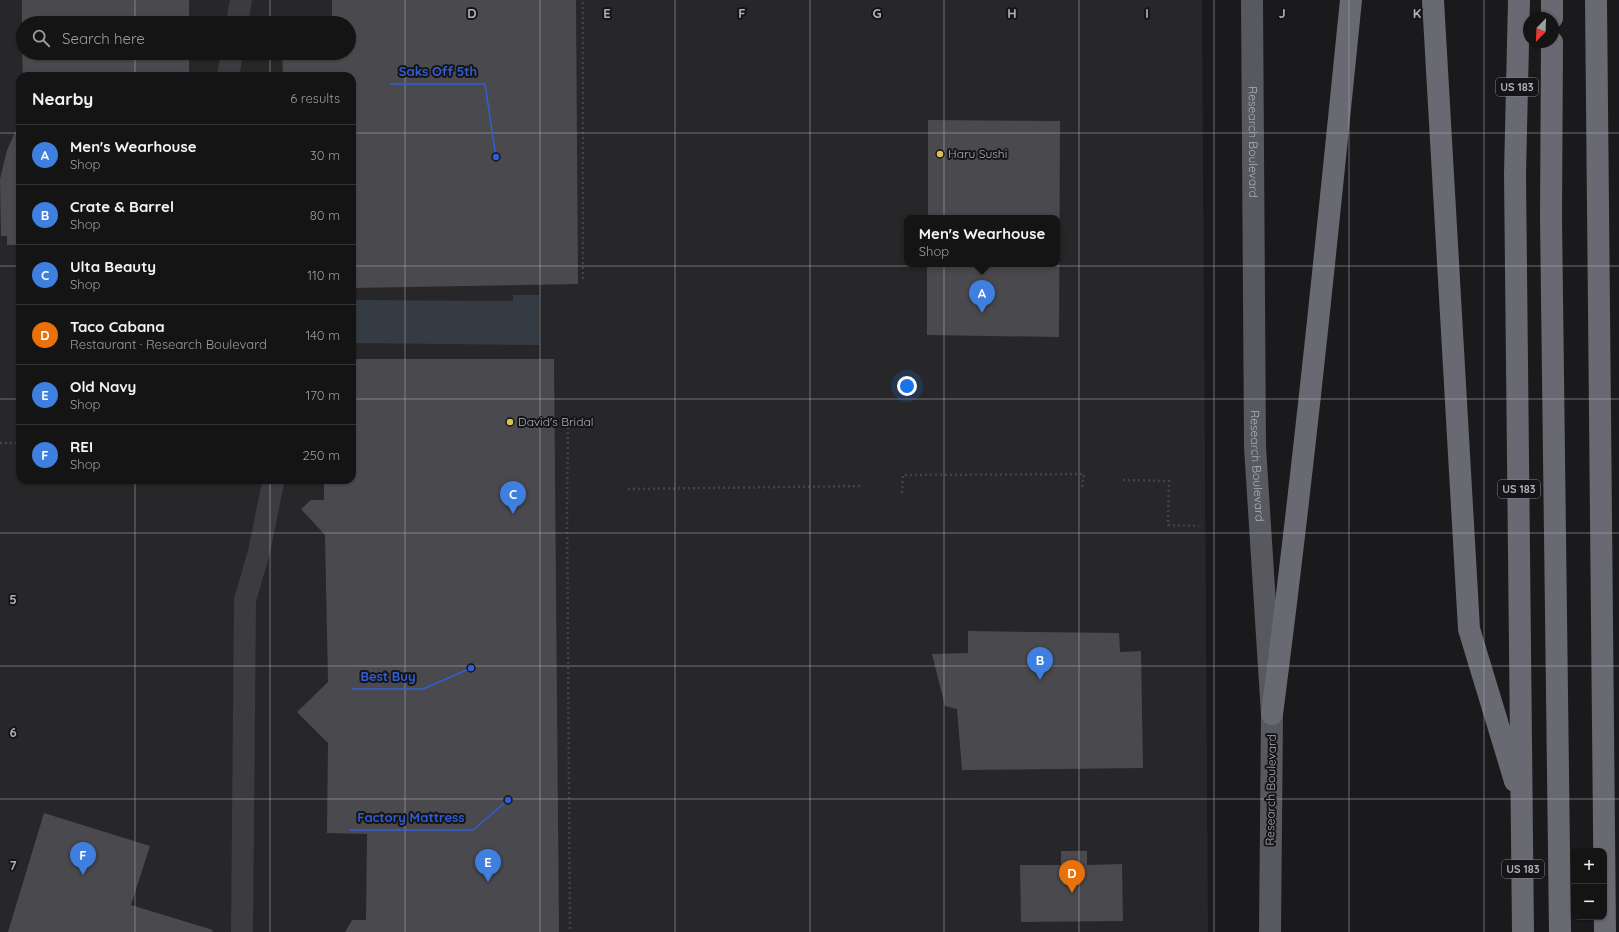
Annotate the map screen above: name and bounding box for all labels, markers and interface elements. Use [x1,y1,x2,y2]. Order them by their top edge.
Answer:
text: D [467,5,477,21]
text: E [603,5,611,21]
text: F [738,5,746,21]
text: G [872,5,882,21]
text: H [1007,5,1017,21]
text: I [1145,5,1149,21]
text: J [1278,5,1286,21]
text: K [1413,5,1422,21]
north arrow [1523,12,1559,48]
search box [16,16,356,60]
icon: search [30,27,52,49]
text: Search here [62,29,145,48]
callout: Saks Off 5th [390,59,485,84]
text: Saks Off 5th [399,63,477,79]
road number: US 183 [1496,78,1538,96]
street label: Research Boulevard [1246,86,1261,198]
text: Nearby [32,88,93,109]
text: 6 results [290,90,340,106]
text: Men's Wearhouse [70,137,196,156]
place label: Haru Sushi [948,146,1007,161]
text: A [41,147,49,163]
text: 30 m [310,147,340,163]
marker: Haru Sushi [935,149,945,159]
text: Shop [70,156,100,172]
text: Crate & Barrel [70,197,174,216]
text: B [41,207,49,223]
text: 80 m [310,207,340,223]
popup [904,215,1060,267]
text: Shop [70,216,100,232]
text: Men's Wearhouse [919,224,1045,243]
text: Shop [919,243,949,259]
text: Ulta Beauty [70,257,156,276]
text: C [41,267,49,283]
text: 110 m [307,267,340,283]
text: Shop [70,276,100,292]
pin: A [969,280,995,313]
text: Taco Cabana [70,317,165,336]
text: D [40,327,50,343]
text: 140 m [305,327,340,343]
text: Restaurant · Research Boulevard [70,336,267,352]
your location [897,376,917,396]
text: Old Navy [70,377,136,396]
text: E [41,387,49,403]
text: 170 m [305,387,340,403]
text: Shop [70,396,100,412]
street label: Research Boulevard [1248,410,1268,522]
place label: David's Bridal [518,414,593,429]
marker: David's Bridal [505,417,515,427]
text: REI [70,437,93,456]
text: F [41,447,49,463]
text: 250 m [303,447,340,463]
text: Shop [70,456,100,472]
road number: US 183 [1498,480,1540,498]
pin: C [500,481,526,514]
text: 5 [9,591,17,607]
pin: B [1027,647,1053,680]
callout: Best Buy [352,664,423,689]
text: Best Buy [360,668,416,684]
text: 6 [9,724,17,740]
street label: Research Boulevard [1262,734,1279,846]
callout: Factory Mattress [350,805,473,830]
text: Factory Mattress [357,809,465,825]
pin: F [70,842,96,875]
map controls [1571,848,1607,920]
button: + [1571,848,1607,884]
pin: E [475,849,501,882]
text: 7 [9,857,17,873]
pin: D [1059,860,1085,893]
road number: US 183 [1502,860,1544,878]
button: − [1571,884,1607,920]

